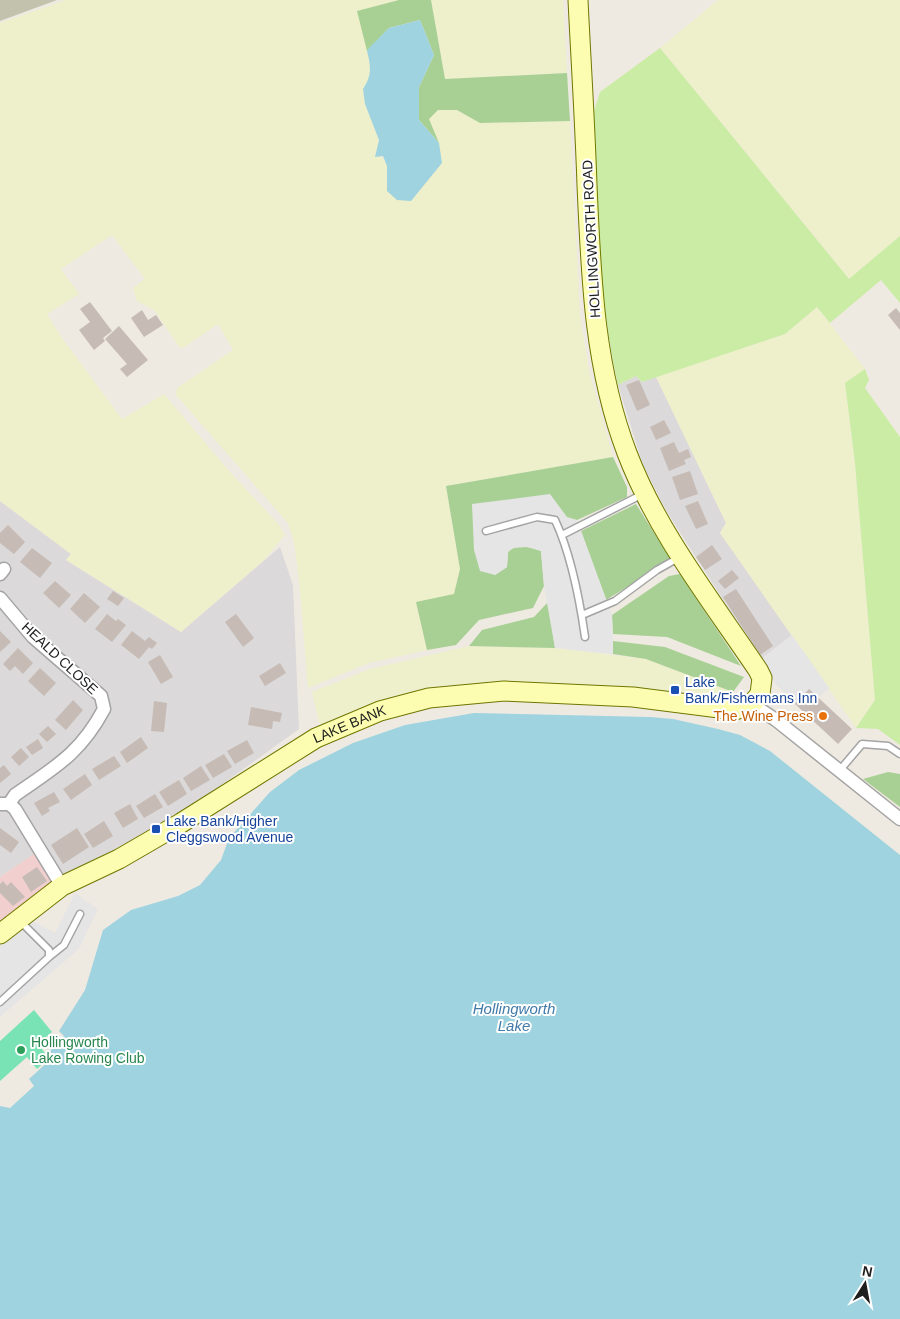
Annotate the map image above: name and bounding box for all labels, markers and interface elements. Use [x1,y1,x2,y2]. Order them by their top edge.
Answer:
street label: HOLLINGWORTH ROAD [579,159,603,319]
street label: HEALD CLOSE [19,619,101,697]
place label: Lake Bank/Fishermans Inn [685,674,817,706]
marker: Lake Bank/Fishermans Inn [669,684,681,696]
street label: LAKE BANK [310,702,388,746]
place label: The Wine Press [713,708,813,724]
marker: The Wine Press [817,710,829,722]
place label: Lake Bank/Higher Cleggswood Avenue [166,813,294,845]
marker: Lake Bank/Higher Cleggswood Avenue [150,823,162,835]
water label: Hollingworth Lake [473,1000,555,1034]
place label: Hollingworth Lake Rowing Club [31,1034,145,1066]
marker: Hollingworth Lake Rowing Club [15,1044,27,1056]
north arrow [840,1259,890,1309]
text: N [861,1262,874,1280]

